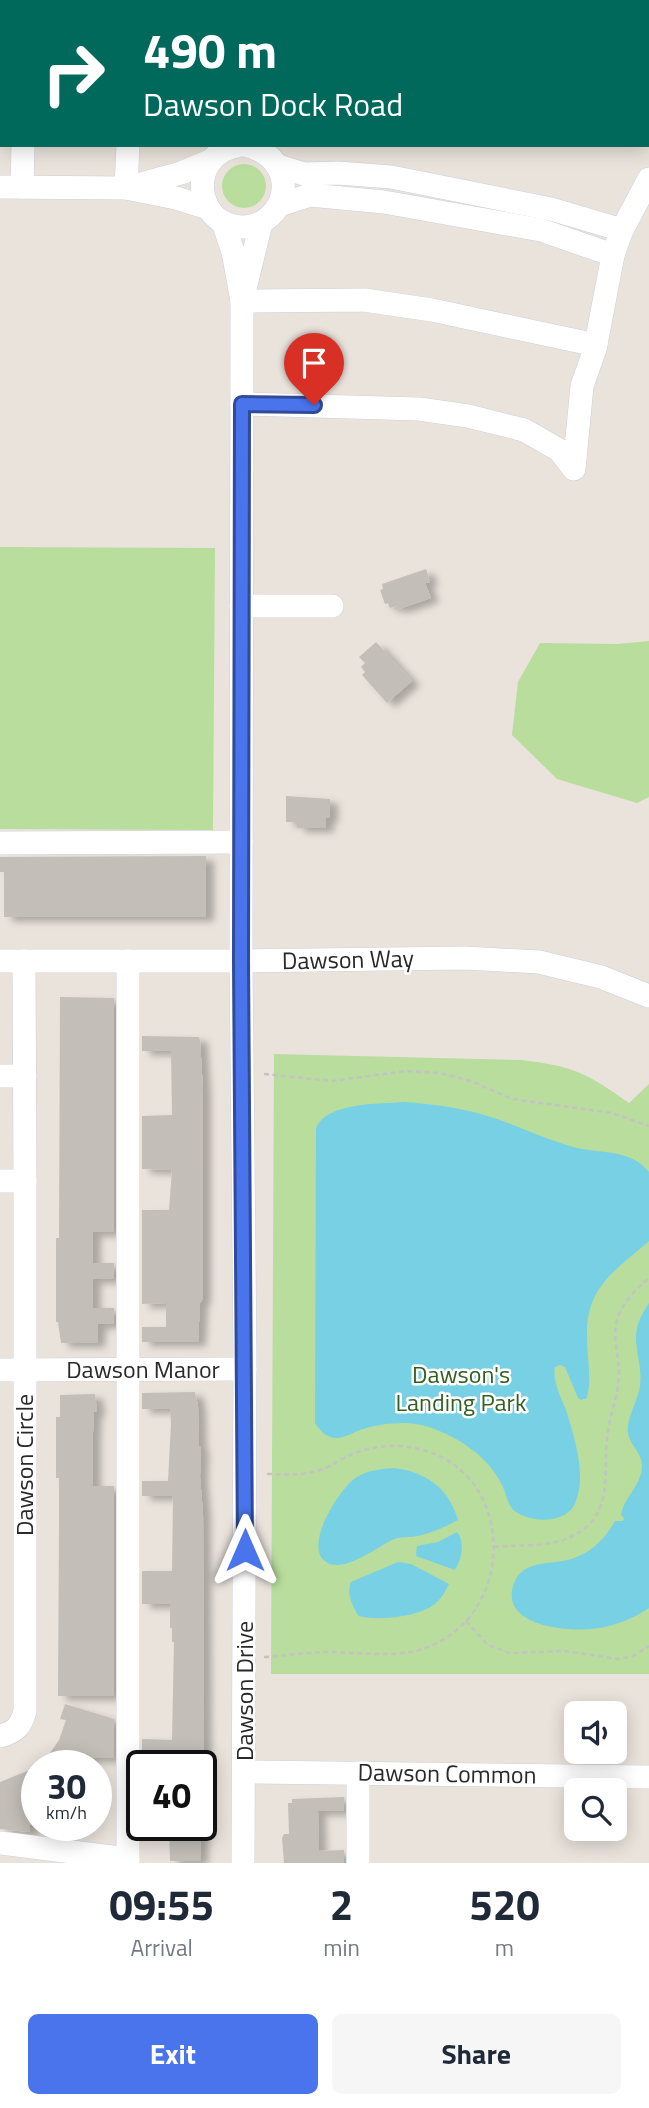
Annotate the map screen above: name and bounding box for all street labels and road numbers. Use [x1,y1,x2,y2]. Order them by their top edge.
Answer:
street label: Dawson Way [282,940,415,978]
street label: Dawson Manor [66,1351,220,1387]
street label: Dawson Circle [6,1394,42,1536]
street label: Dawson Drive [226,1621,262,1761]
street label: Dawson Common [357,1753,537,1793]

